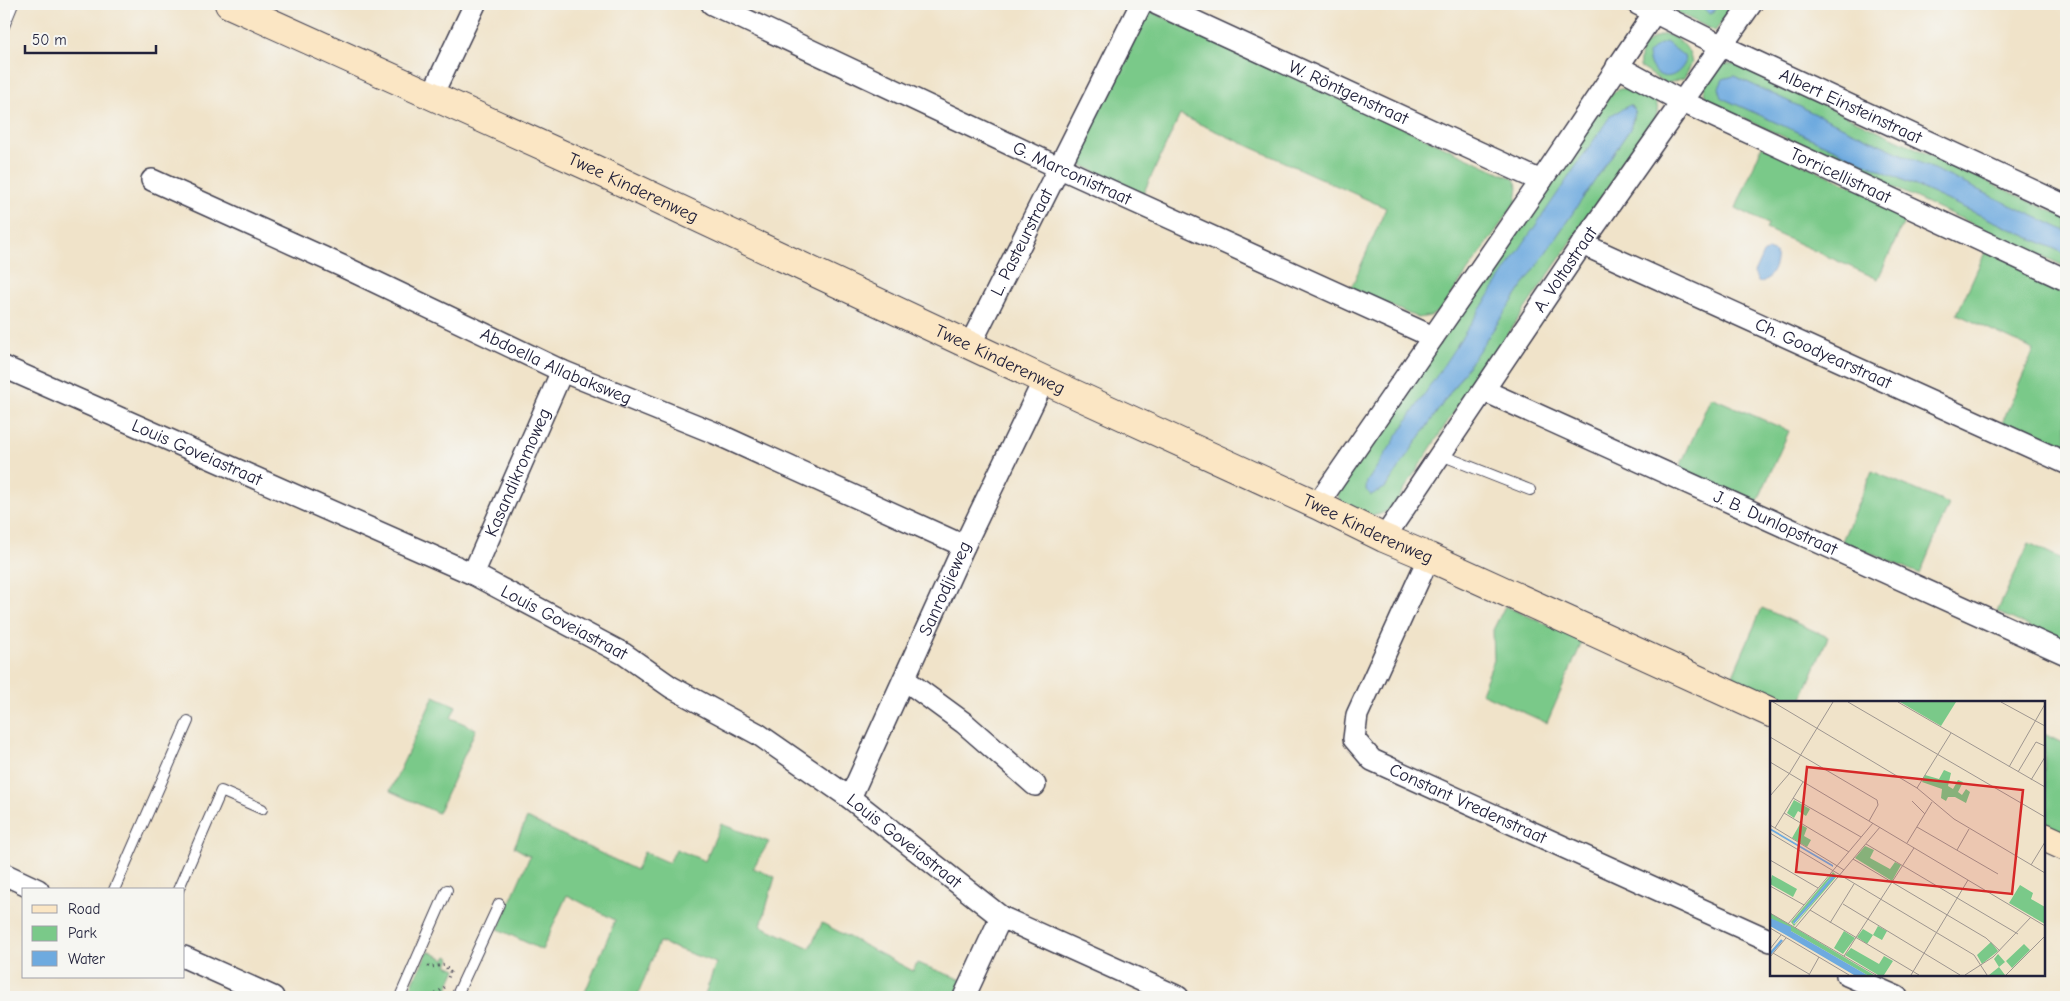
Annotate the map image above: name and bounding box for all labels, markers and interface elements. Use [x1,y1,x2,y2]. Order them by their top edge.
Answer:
scale bar [25,22,156,54]
text: 50 m [32,31,67,49]
street label: W. Röntgenstraat [1285,56,1413,129]
street label: Albert Einsteinstraat [1776,64,1926,148]
street label: G. Marconistraat [1010,137,1136,210]
street label: Torricellistraat [1787,143,1895,208]
street label: Twee Kinderenweg [565,148,702,227]
street label: L. Pasteurstraat [986,184,1058,299]
street label: A. Voltastraat [1529,222,1602,316]
street label: Ch. Goodyearstraat [1752,313,1896,394]
street label: Twee Kinderenweg [932,320,1069,399]
street label: Abdoella Allabaksweg [477,323,635,409]
street label: Kasandikromoweg [480,405,555,540]
street label: Louis Goveiastraat [129,414,266,490]
street label: J. B. Dunlopstraat [1710,485,1842,560]
street label: Twee Kinderenweg [1299,489,1436,568]
street label: Sanrodjieweg [914,538,975,639]
street label: Louis Goveiastraat [498,580,632,665]
inset map [1770,701,2045,976]
street label: Constant Vredenstraat [1386,759,1551,849]
street label: Louis Goveiastraat [843,789,966,893]
legend [22,888,185,978]
text: Road [68,900,100,918]
text: Park [68,924,97,942]
text: Water [68,950,105,968]

